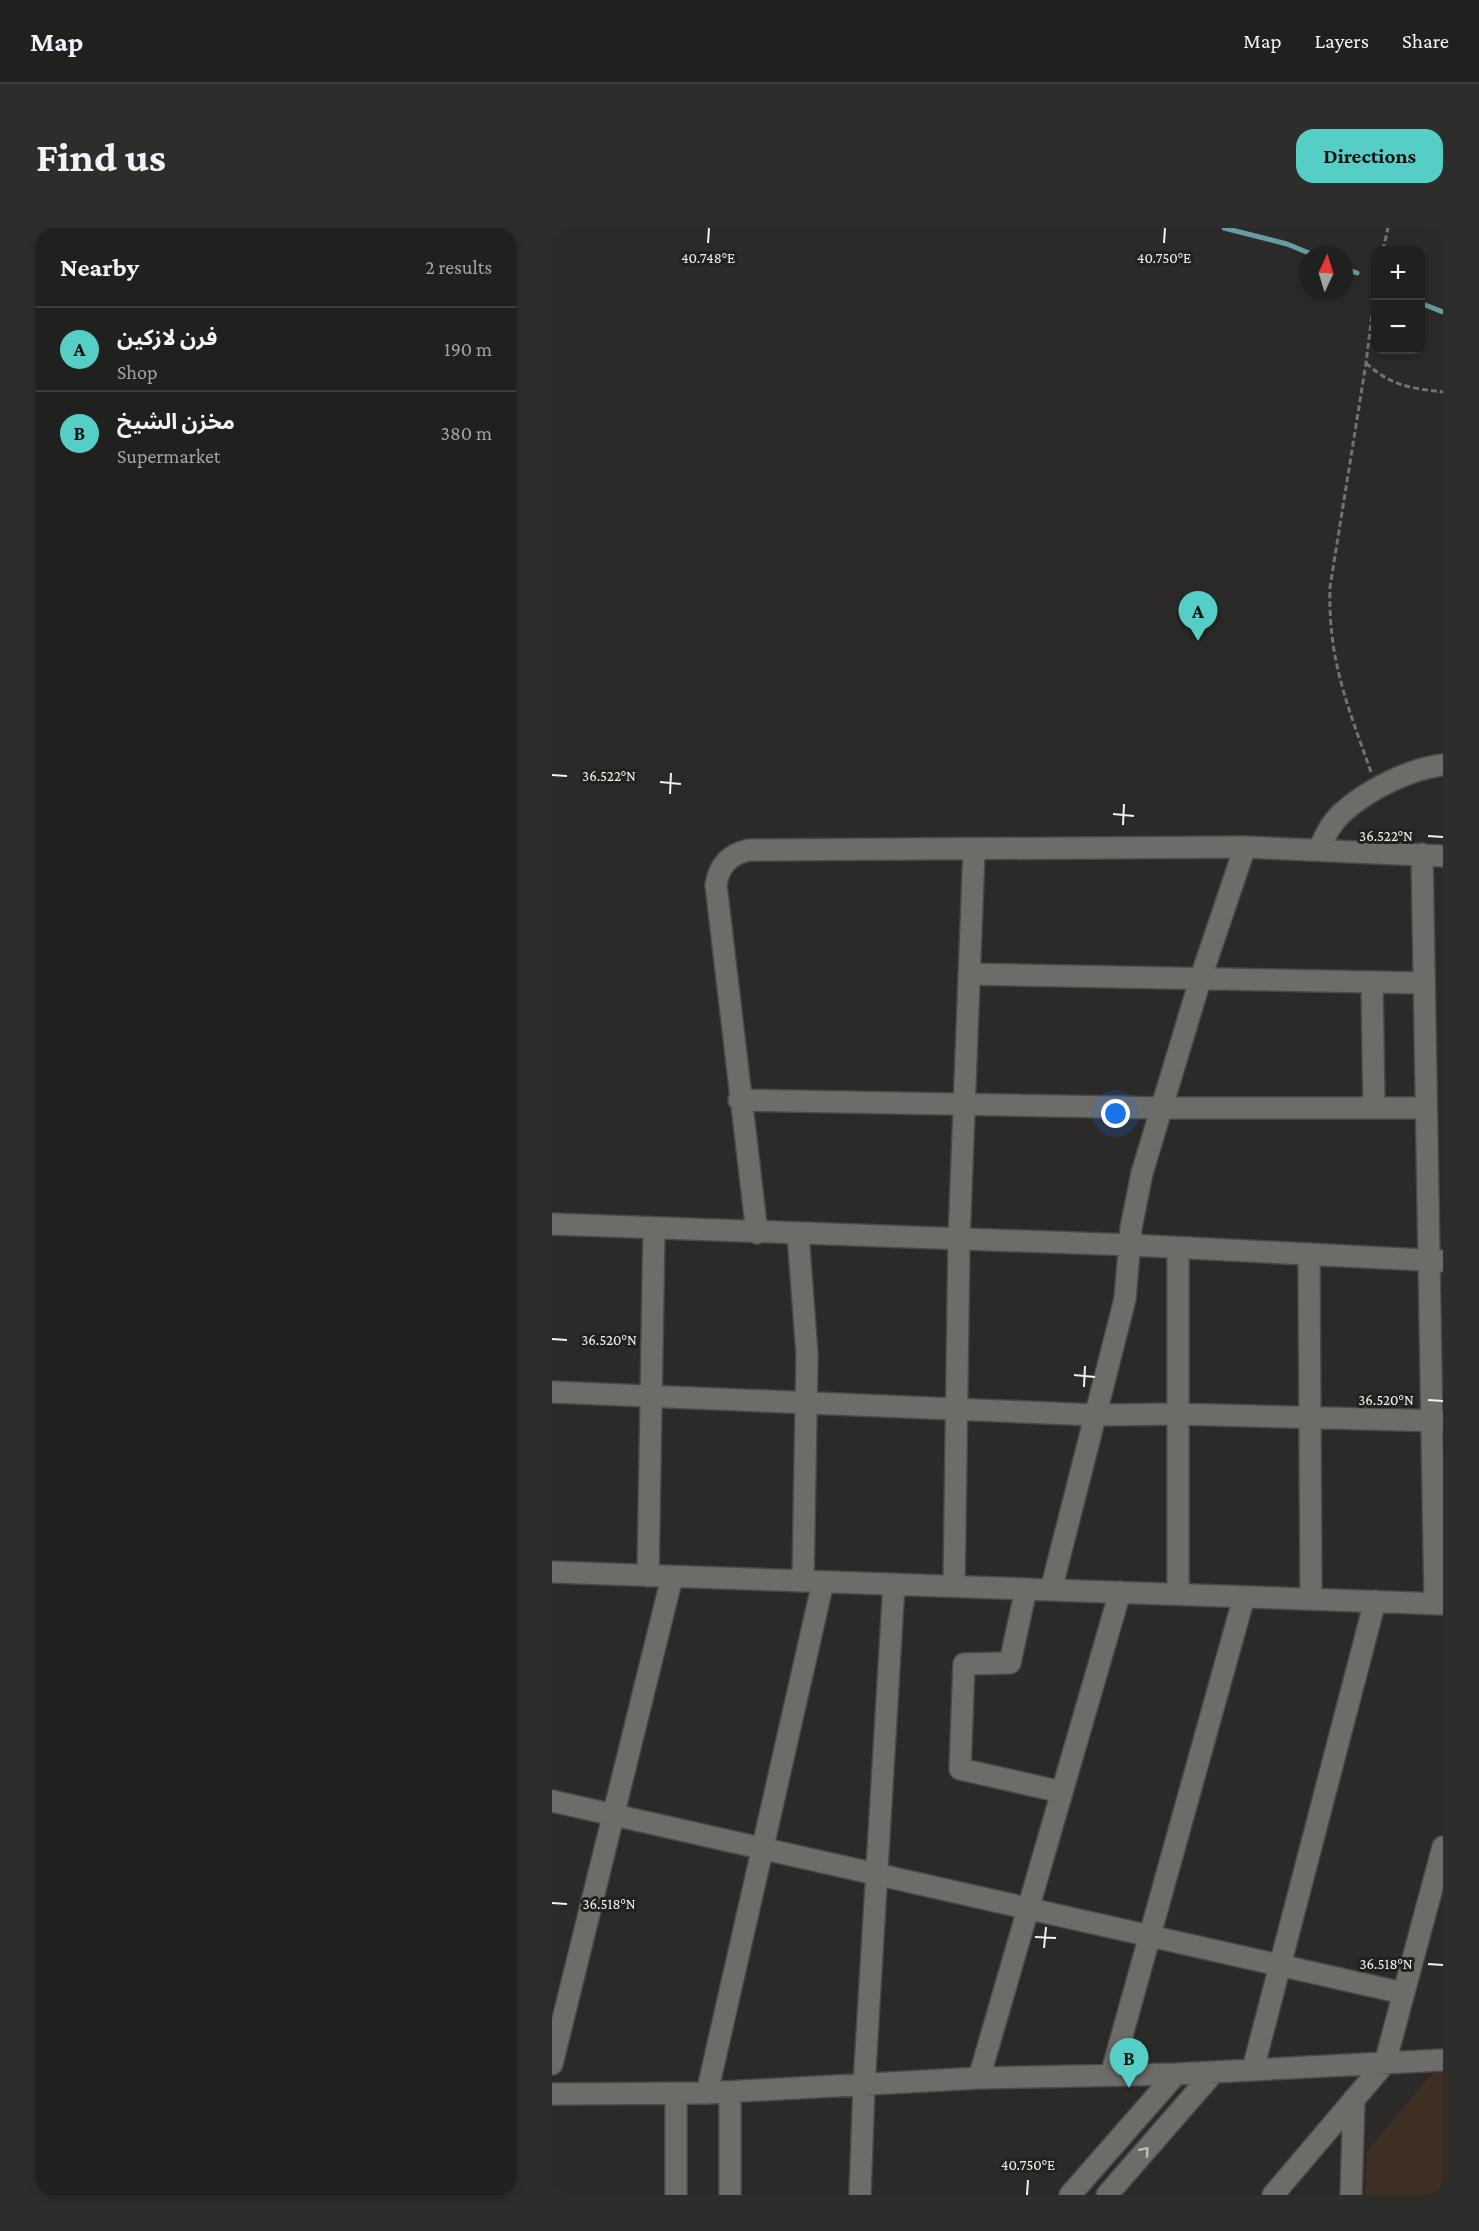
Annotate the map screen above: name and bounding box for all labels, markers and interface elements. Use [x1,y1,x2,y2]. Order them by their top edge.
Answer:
text: Map [30,26,83,57]
text: Map [1243,29,1282,53]
text: Layers [1315,29,1369,53]
text: Share [1402,29,1449,53]
button: Directions [1296,129,1443,183]
text: Find us [36,133,166,180]
north arrow [1299,246,1353,300]
map controls [1371,246,1425,354]
button: + [1371,246,1425,300]
text: 40.748°E [681,250,735,266]
text: 40.750°E [1137,250,1191,266]
text: Nearby [60,253,139,282]
text: 2 results [425,256,492,278]
button: − [1371,300,1425,354]
text: فرن لازكين [117,325,217,350]
text: A [74,338,85,360]
text: 190 m [444,338,492,360]
text: Shop [117,361,158,383]
text: مخزن الشيخ [117,409,235,434]
text: B [74,422,85,444]
text: 380 m [441,422,492,444]
text: Supermarket [117,445,220,467]
pin: A [1178,592,1218,641]
text: 36.522°N [582,768,636,784]
text: 36.522°N [1359,828,1413,844]
your location [1101,1099,1130,1128]
text: 36.520°N [581,1332,637,1348]
text: 36.520°N [1358,1392,1414,1408]
text: 36.518°N [582,1896,636,1912]
text: 36.518°N [1359,1956,1413,1972]
pin: B [1110,2038,1148,2088]
one-way arrow [1138,2147,1149,2158]
text: 40.750°E [1001,2157,1055,2173]

